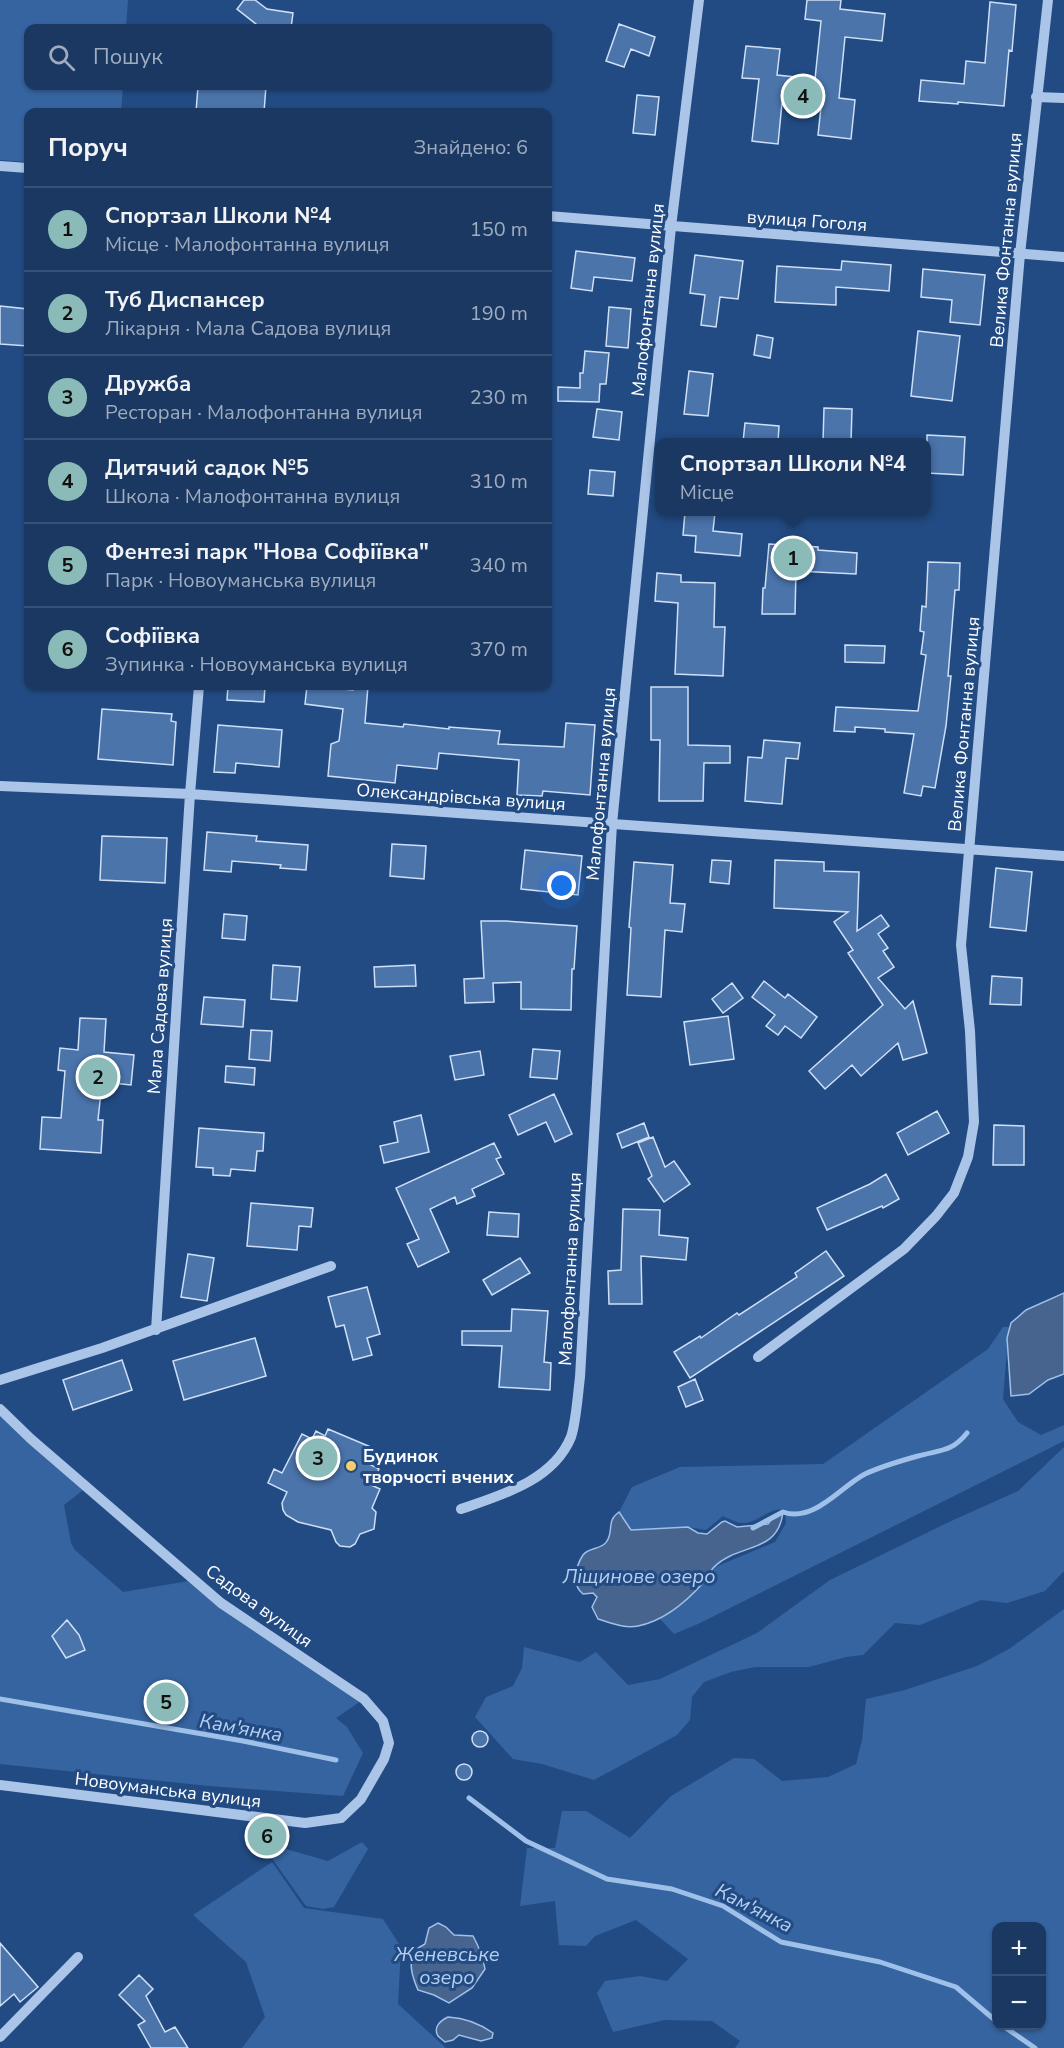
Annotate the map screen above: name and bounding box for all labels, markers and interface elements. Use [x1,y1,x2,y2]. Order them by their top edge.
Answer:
search box [24,24,552,90]
icon: search [45,41,78,74]
text: Пошук [93,42,163,72]
pin: 4 [784,74,822,118]
text: Поруч [48,130,128,165]
street label: Велика Фонтанна вулиця [985,131,1027,349]
text: Знайдено: 6 [414,134,528,161]
text: Спортзал Школи №4 [105,201,331,231]
street label: Малофонтанна вулиця [626,202,670,398]
street label: вулиця Гоголя [746,205,868,237]
text: 1 [62,216,74,243]
text: 150 m [470,216,528,243]
text: Місце · Малофонтанна вулиця [105,231,389,258]
text: Туб Диспансер [105,285,265,315]
text: 2 [62,300,74,327]
text: 190 m [470,300,528,327]
text: Лікарня · Мала Садова вулиця [105,315,391,342]
text: Дружба [105,369,191,399]
text: 3 [62,384,74,411]
text: 230 m [470,384,528,411]
text: Ресторан · Малофонтанна вулиця [105,399,422,426]
popup [655,438,931,516]
text: Спортзал Школи №4 [680,449,906,479]
text: Дитячий садок №5 [105,453,309,483]
text: 4 [62,468,74,495]
text: 310 m [470,468,528,495]
text: Місце [680,479,734,506]
text: Школа · Малофонтанна вулиця [105,483,400,510]
pin: 1 [774,536,812,580]
text: Фентезі парк "Нова Софіївка" [105,537,429,567]
text: 5 [62,552,74,579]
text: 340 m [470,552,528,579]
text: Парк · Новоуманська вулиця [105,567,376,594]
street label: Велика Фонтанна вулиця [943,615,985,833]
text: Софіївка [105,621,200,651]
text: 6 [62,636,74,663]
text: 370 m [470,636,528,663]
text: Зупинка · Новоуманська вулиця [105,651,408,678]
street label: Малофонтанна вулиця [581,686,621,882]
street label: Олександрівська вулиця [356,778,566,816]
your location [547,871,576,900]
street label: Мала Садова вулиця [142,917,178,1095]
pin: 2 [78,1054,118,1100]
street label: Малофонтанна вулиця [553,1172,587,1366]
pin: 3 [298,1436,338,1480]
place label: Будинок творчості вчених [363,1444,515,1489]
marker: Будинок творчості вчених [344,1459,358,1473]
street label: Садова вулиця [201,1559,317,1653]
water label: Ліщинове озеро [561,1563,716,1590]
pin: 5 [146,1680,186,1724]
water label: Кам'янка [197,1707,285,1749]
street label: Новоуманська вулиця [74,1767,262,1813]
pin: 6 [248,1814,286,1858]
water label: Кам'янка [710,1877,798,1939]
map controls [992,1922,1046,2030]
button: + [992,1922,1046,1976]
water label: Женевське озеро [393,1941,500,1991]
button: − [992,1976,1046,2030]

